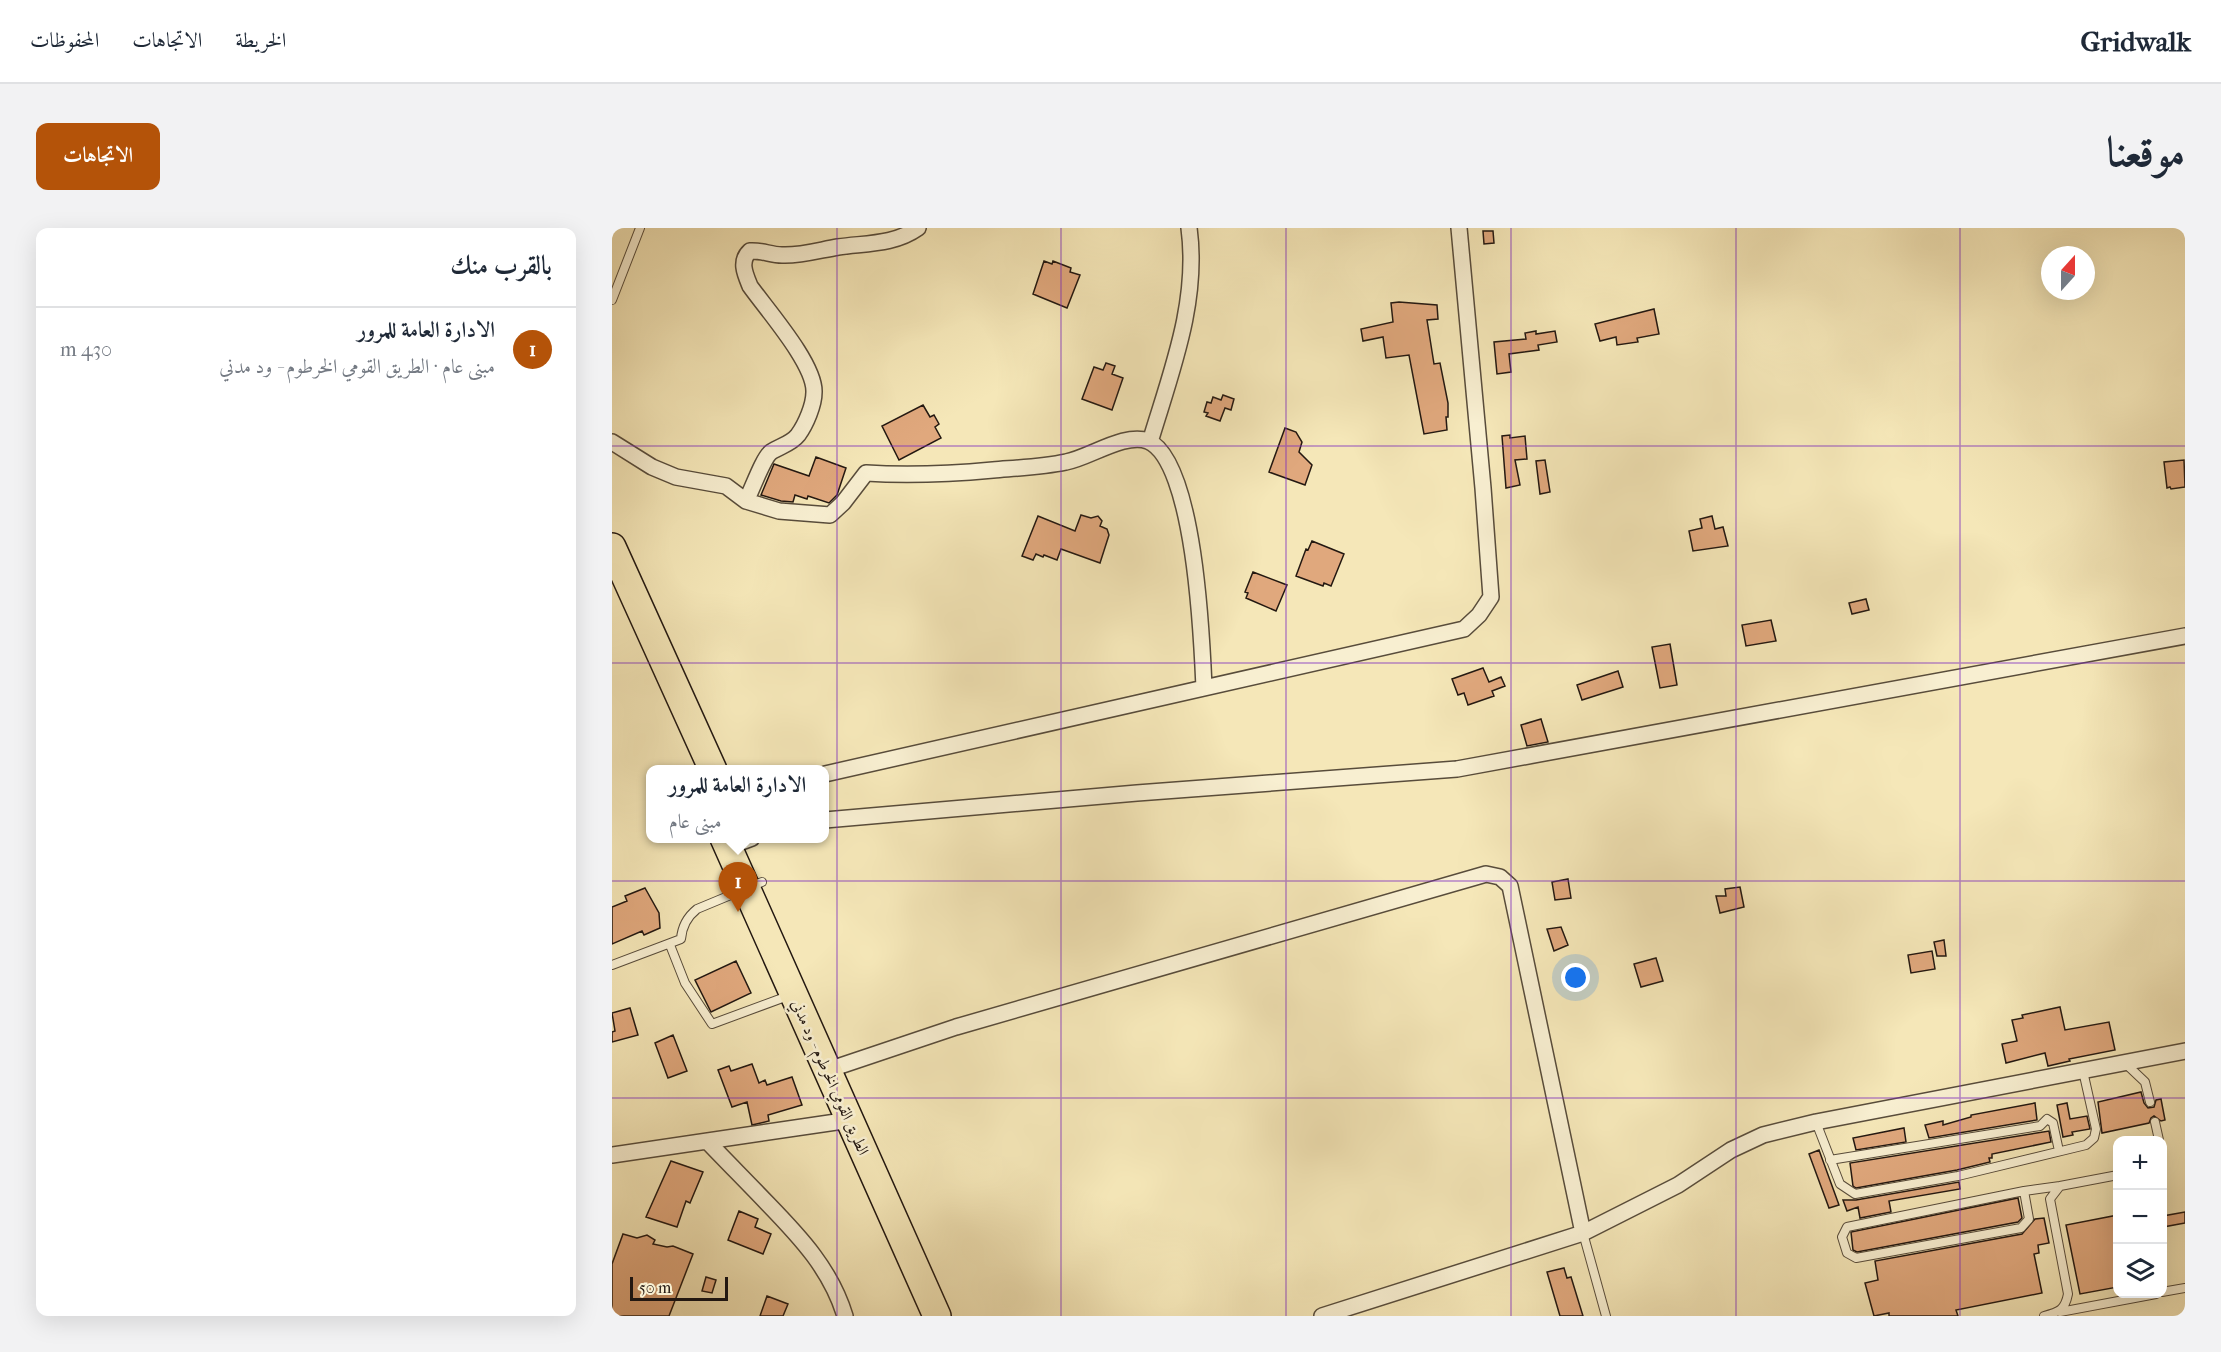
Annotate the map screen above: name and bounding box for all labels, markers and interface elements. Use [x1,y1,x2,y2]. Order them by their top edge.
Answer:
text: Gridwalk [2080,25,2191,58]
text: المحفوظات [30,28,99,52]
text: الاتجاهات [132,28,202,52]
text: الخريطة [235,28,286,52]
button: الاتجاهات [36,123,160,190]
text: موقعنا [2107,128,2185,177]
north arrow [2041,246,2095,300]
text: بالقرب منك [450,250,552,281]
text: الادارة العامة للمرور [357,317,495,343]
text: 430 m [60,338,112,361]
text: 1 [529,338,536,361]
text: مبنى عام · الطريق القومي الخرطوم - ود مدني [219,355,495,378]
popup [646,765,829,843]
text: الادارة العامة للمرور [669,772,806,798]
text: مبنى عام [669,810,722,833]
pin: 1 [718,862,758,912]
your location [1561,963,1590,992]
street label: الطريق القومي الخرطوم - ود مدني [783,997,873,1160]
map controls [2113,1136,2167,1298]
button: + [2113,1136,2167,1190]
button: − [2113,1190,2167,1244]
button: layers [2113,1244,2167,1298]
scale bar [630,1274,728,1302]
text: 50 m [639,1278,671,1297]

